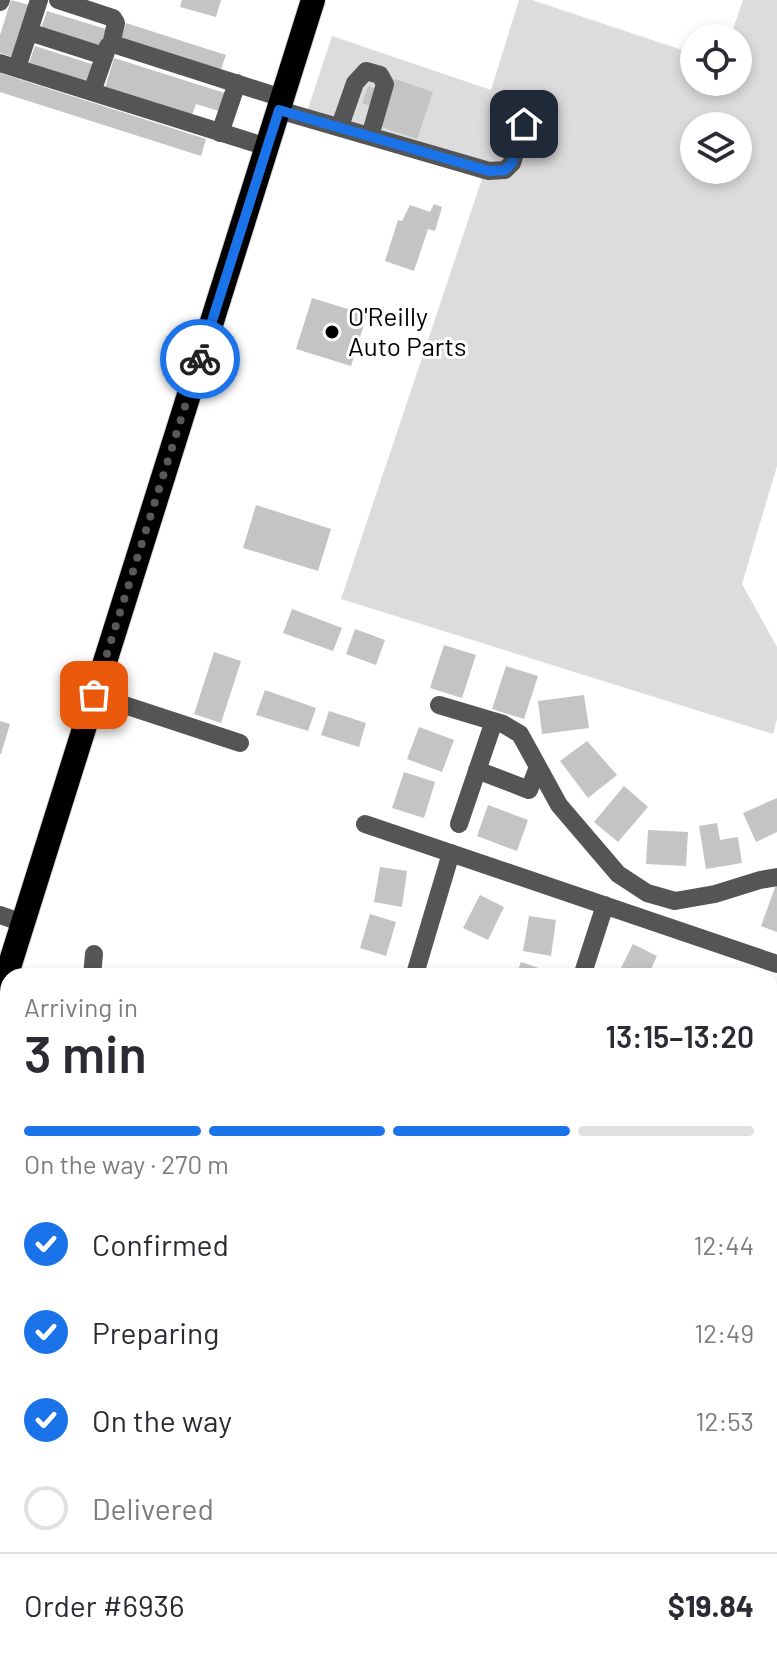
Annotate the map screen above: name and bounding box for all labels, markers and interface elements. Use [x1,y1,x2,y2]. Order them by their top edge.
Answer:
map controls [680,24,752,184]
button: locate [680,24,752,96]
pin [490,90,558,158]
icon: home [502,102,546,146]
button: layers [680,112,752,184]
place label: O'Reilly Auto Parts [348,300,467,361]
courier [160,319,240,399]
marker: O'Reilly Auto Parts [323,323,341,341]
icon: bike [178,337,222,381]
pin [60,661,128,729]
icon: bag [72,673,116,717]
text: Arriving in [24,991,138,1022]
text: 13:15–13:20 [606,1018,754,1054]
text: 3 min [24,1021,147,1083]
text: On the way · 270 m [24,1148,229,1179]
icon: check [24,1222,68,1266]
text: Confirmed [92,1226,229,1262]
text: 12:44 [693,1229,754,1260]
icon: check [24,1310,68,1354]
text: Preparing [92,1314,219,1350]
text: 12:49 [694,1317,754,1348]
icon: check [24,1398,68,1442]
text: On the way [92,1402,232,1438]
text: 12:53 [695,1405,754,1436]
text: Delivered [92,1490,214,1526]
text: Order #6936 [24,1587,184,1623]
text: $19.84 [668,1587,754,1623]

